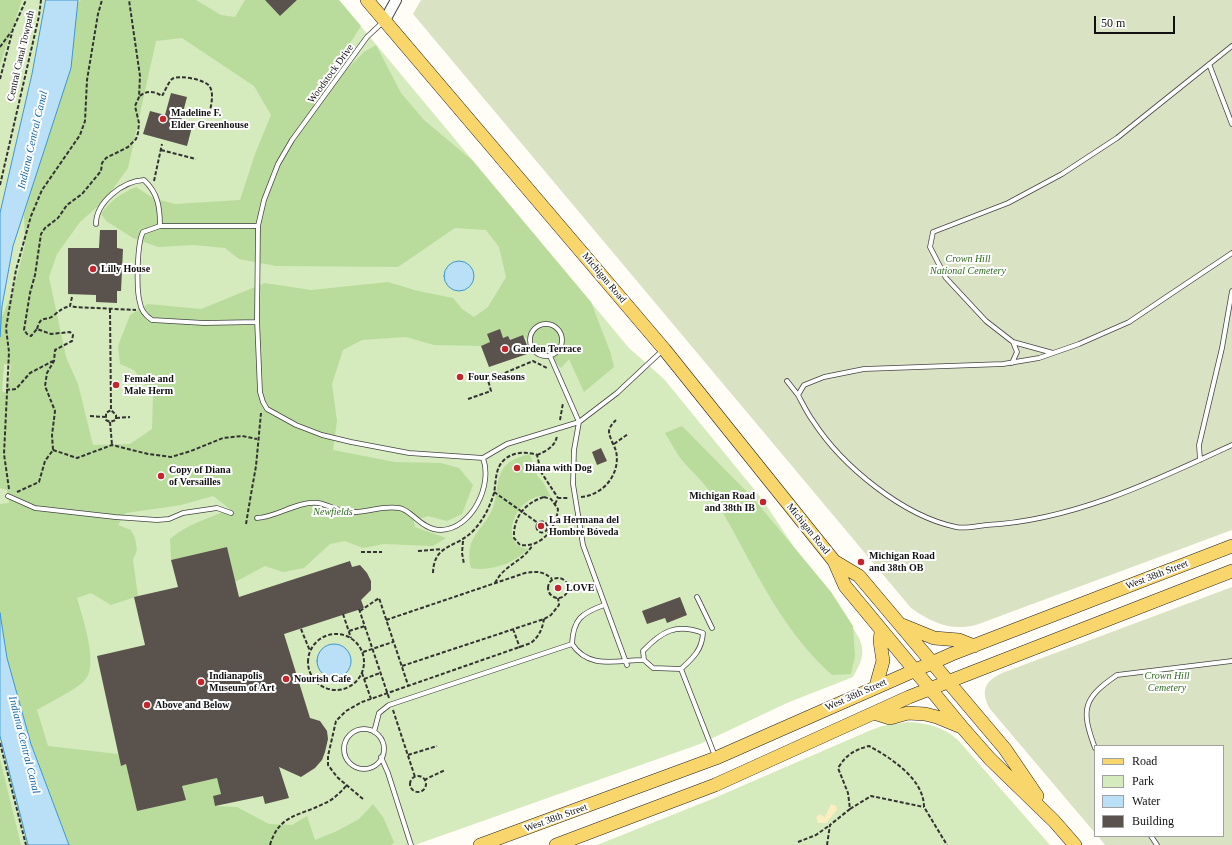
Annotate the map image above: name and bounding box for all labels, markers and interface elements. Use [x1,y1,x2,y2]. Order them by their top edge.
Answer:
scale bar [1096,8,1177,34]
street label: Central Canal Towpath [5,10,37,102]
text: 50 m [1101,16,1125,30]
street label: Woodstock Drive [306,42,356,106]
water label: Indiana Central Canal [15,90,51,190]
place label: Madeline F. Elder Greenhouse [171,107,248,130]
marker: Madeline F. Elder Greenhouse [158,114,168,124]
street label: Michigan Road [579,250,629,306]
park label: Crown Hill National Cemetery [930,253,1006,276]
place label: Lilly House [101,263,150,275]
marker: Lilly House [88,264,98,274]
place label: Garden Terrace [513,343,581,355]
marker: Garden Terrace [500,344,510,354]
place label: Four Seasons [468,371,525,383]
marker: Four Seasons [455,372,465,382]
place label: Female and Male Herm [124,373,174,396]
marker: Female and Male Herm [111,380,121,390]
place label: Diana with Dog [525,462,592,474]
marker: Diana with Dog [512,463,522,473]
place label: Copy of Diana of Versailles [169,464,231,488]
marker: Copy of Diana of Versailles [156,471,166,481]
place label: Michigan Road and 38th IB [689,490,755,514]
marker: Michigan Road and 38th IB [758,497,768,507]
street label: Michigan Road [784,501,832,557]
park label: Newfields [313,506,353,518]
place label: La Hermana del Hombre Bóveda [549,514,619,538]
marker: La Hermana del Hombre Bóveda [536,521,546,531]
place label: Michigan Road and 38th OB [869,550,935,574]
marker: Michigan Road and 38th OB [856,557,866,567]
street label: West 38th Street [1124,558,1190,592]
place label: LOVE [566,582,594,594]
marker: LOVE [553,583,563,593]
place label: Indianapolis Museum of Art [209,670,275,694]
park label: Crown Hill Cemetery [1145,670,1189,694]
place label: Nourish Cafe [294,673,351,685]
marker: Nourish Cafe [281,674,291,684]
street label: West 38th Street [823,676,889,714]
marker: Indianapolis Museum of Art [196,677,206,687]
water label: Indiana Central Canal [5,695,43,795]
place label: Above and Below [155,699,229,711]
marker: Above and Below [142,700,152,710]
legend [1094,745,1224,837]
text: Road [1132,754,1157,768]
text: Park [1132,774,1154,788]
text: Water [1132,794,1160,808]
street label: West 38th Street [523,801,589,835]
text: Building [1132,814,1174,828]

